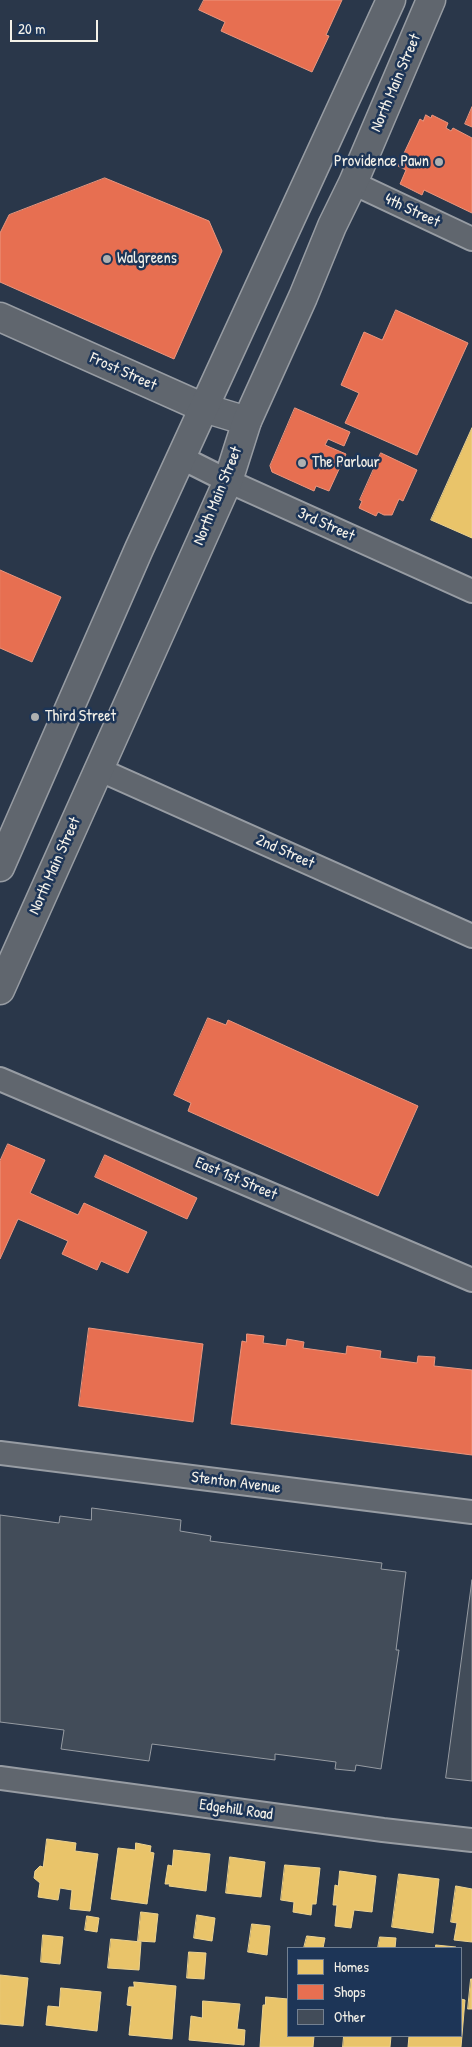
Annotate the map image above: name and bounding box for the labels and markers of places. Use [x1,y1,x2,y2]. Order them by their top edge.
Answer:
place label: Providence Pawn [334,152,429,172]
marker: Providence Pawn [433,156,445,168]
place label: Walgreens [117,249,177,269]
marker: Walgreens [101,253,113,265]
place label: The Parlour [312,453,380,473]
marker: The Parlour [296,457,308,469]
place label: Third Street [45,707,116,727]
marker: Third Street [29,711,41,723]

